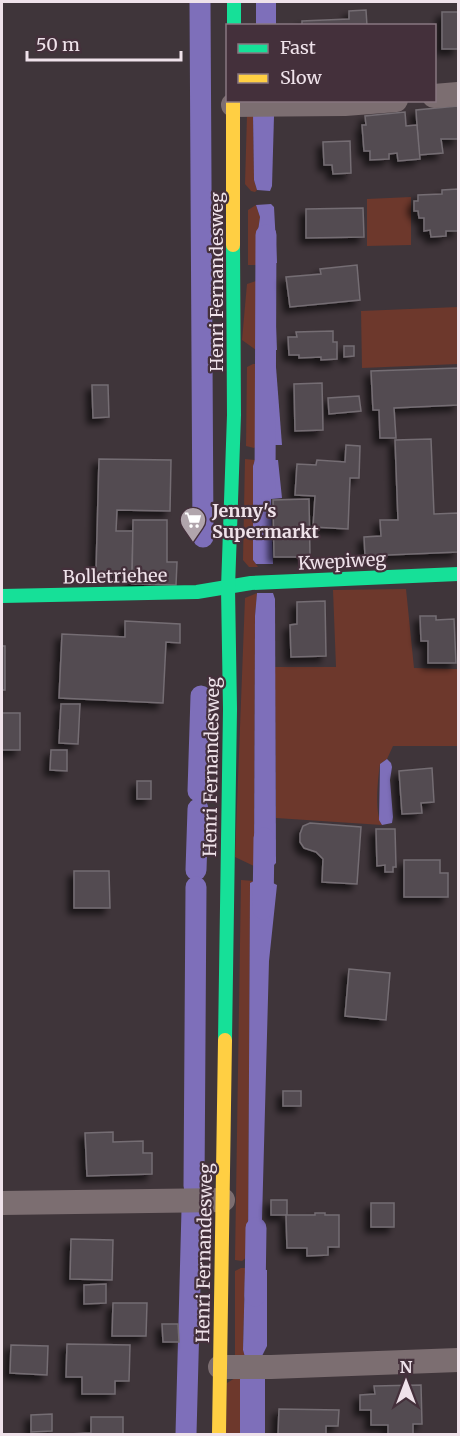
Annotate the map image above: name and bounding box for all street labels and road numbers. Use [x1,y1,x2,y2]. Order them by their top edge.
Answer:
street label: Henri Fernandesweg [205,192,228,372]
street label: Kwepiweg [297,547,387,575]
street label: Bolletriehee [62,564,168,588]
street label: Henri Fernandesweg [198,677,224,857]
street label: Henri Fernandesweg [191,1163,217,1343]

